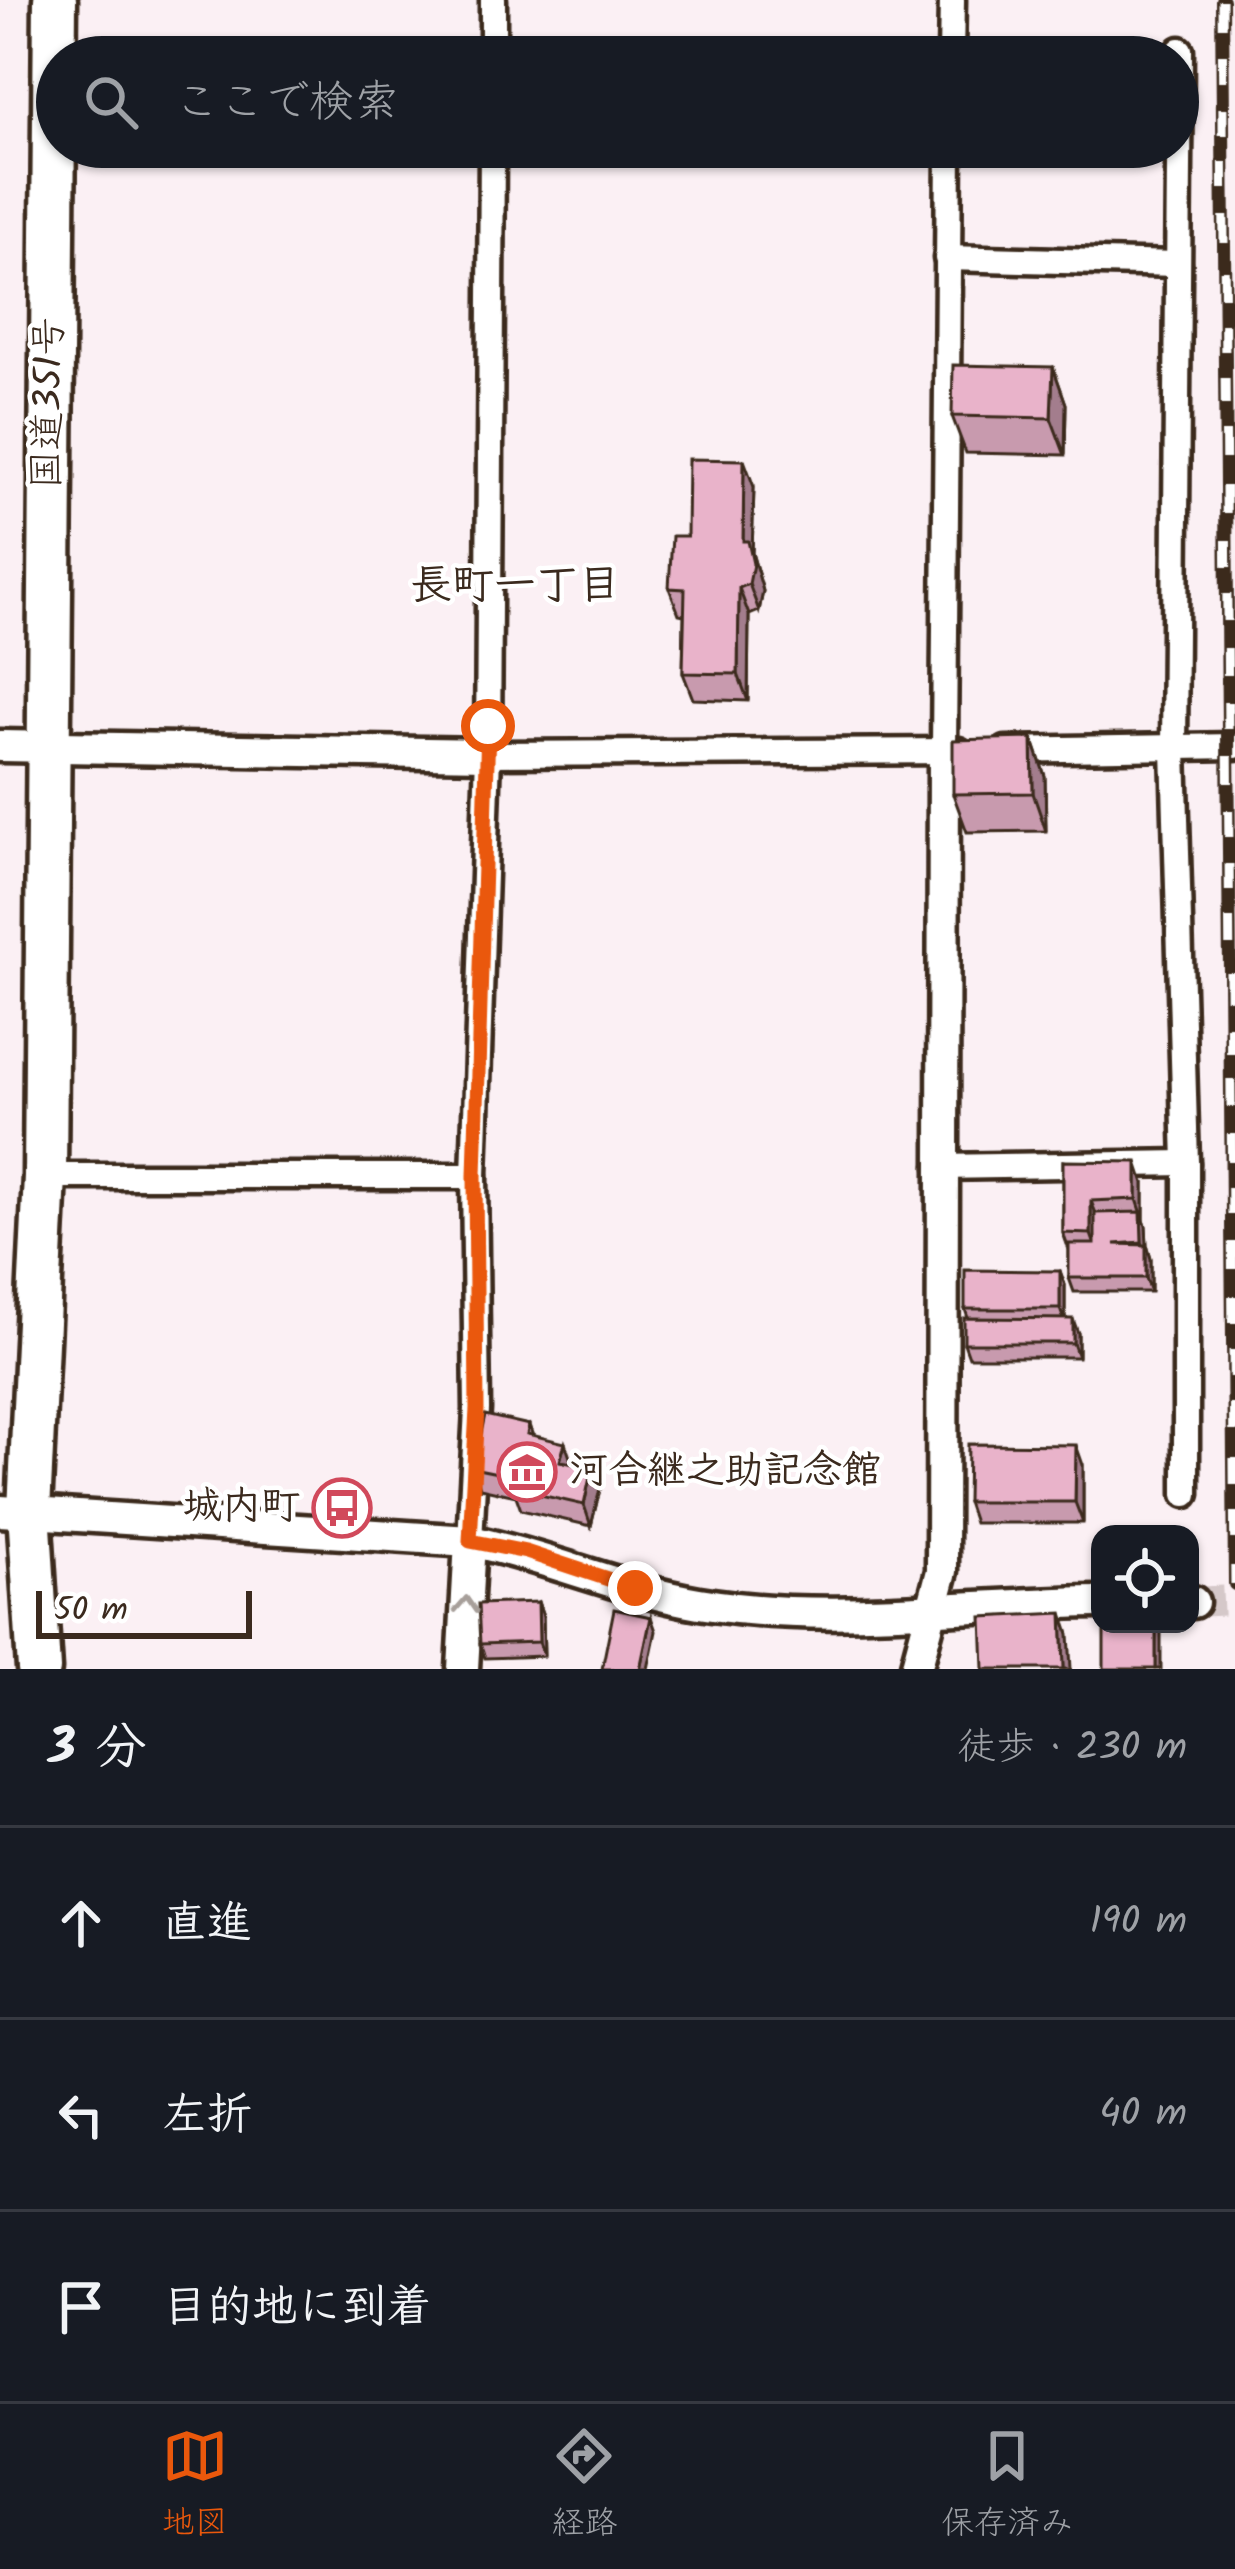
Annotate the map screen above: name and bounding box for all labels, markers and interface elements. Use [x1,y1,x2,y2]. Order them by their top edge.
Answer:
search box [36,36,1199,168]
text: ここで検索 [174,68,399,140]
icon: search [78,69,144,135]
street label: 国道351号 [17,316,83,490]
district label: 長町一丁目 [410,553,620,620]
route start [461,699,515,753]
museum icon: 河合継之助記念館 [496,1441,558,1503]
place label: 河合継之助記念館 [569,1441,881,1503]
place label: 城内町 [183,1477,300,1539]
bus stop icon: 城内町 [311,1477,373,1539]
map controls [1091,1525,1199,1633]
button: locate [1091,1525,1199,1633]
route end [608,1561,662,1615]
scale bar [36,1585,252,1638]
text: 50 m [54,1585,128,1638]
one-way arrow [453,1595,479,1614]
text: 3 分 [48,1709,147,1790]
text: 徒歩 · 230 m [957,1718,1187,1780]
text: 直進 [162,1889,252,1961]
icon: ahead [48,1890,114,1956]
text: 190 m [1090,1892,1187,1954]
text: 左折 [162,2081,252,2153]
icon: left [48,2082,114,2148]
text: 40 m [1099,2084,1187,2146]
text: 目的地に到着 [162,2273,432,2345]
icon: arrive [48,2274,114,2340]
tab: 地図 [162,2423,228,2551]
tab: 経路 [551,2423,617,2551]
tab: 保存済み [941,2423,1073,2551]

